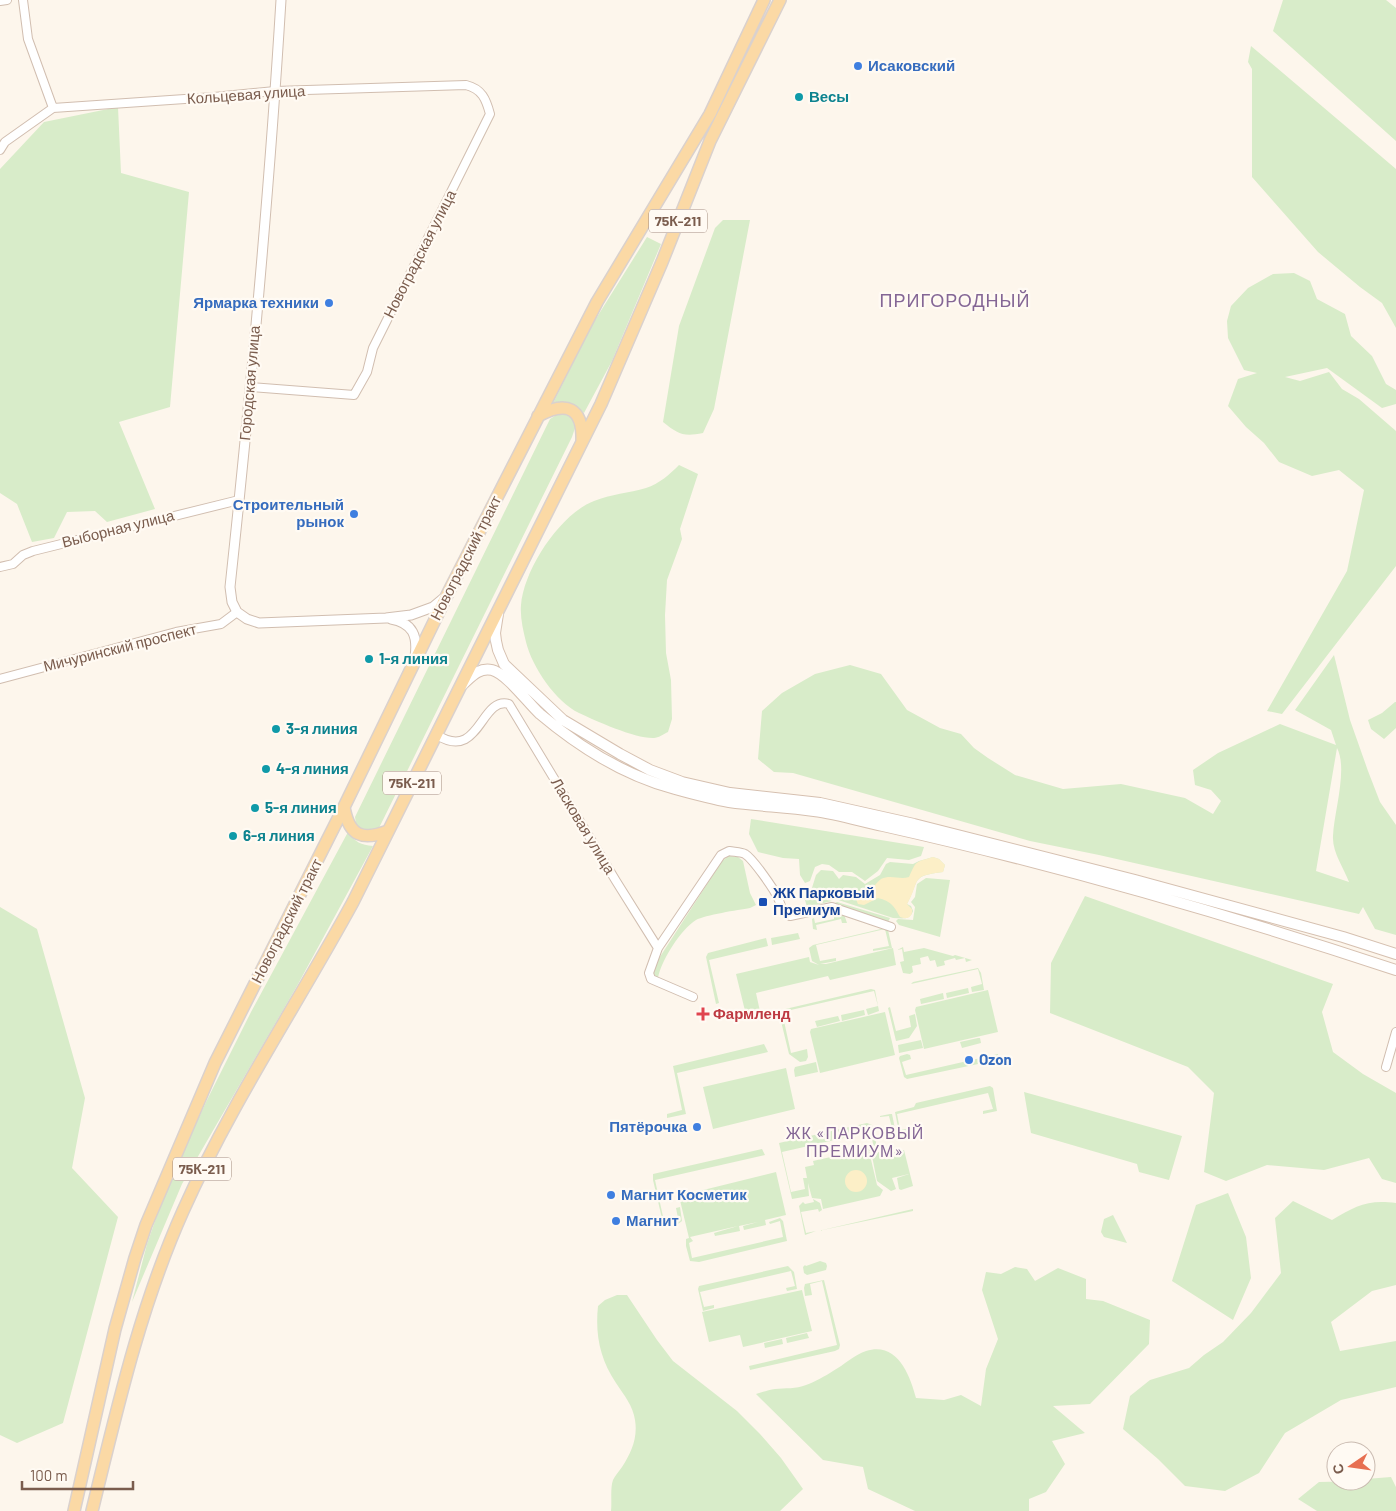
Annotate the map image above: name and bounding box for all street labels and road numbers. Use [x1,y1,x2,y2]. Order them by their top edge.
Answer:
street label: Кольцевая улица [186,81,306,107]
street label: Новоградская улица [379,186,460,321]
road number: 75К-211 [649,210,707,232]
street label: Городская улица [235,324,263,441]
street label: Новоградский тракт [426,492,504,623]
street label: Выборная улица [60,505,176,551]
street label: Мичуринский проспект [41,619,198,675]
road number: 75К-211 [383,771,441,794]
street label: Ласковая улица [548,774,620,878]
street label: Новоградский тракт [247,855,325,986]
road number: 75К-211 [173,1158,231,1180]

